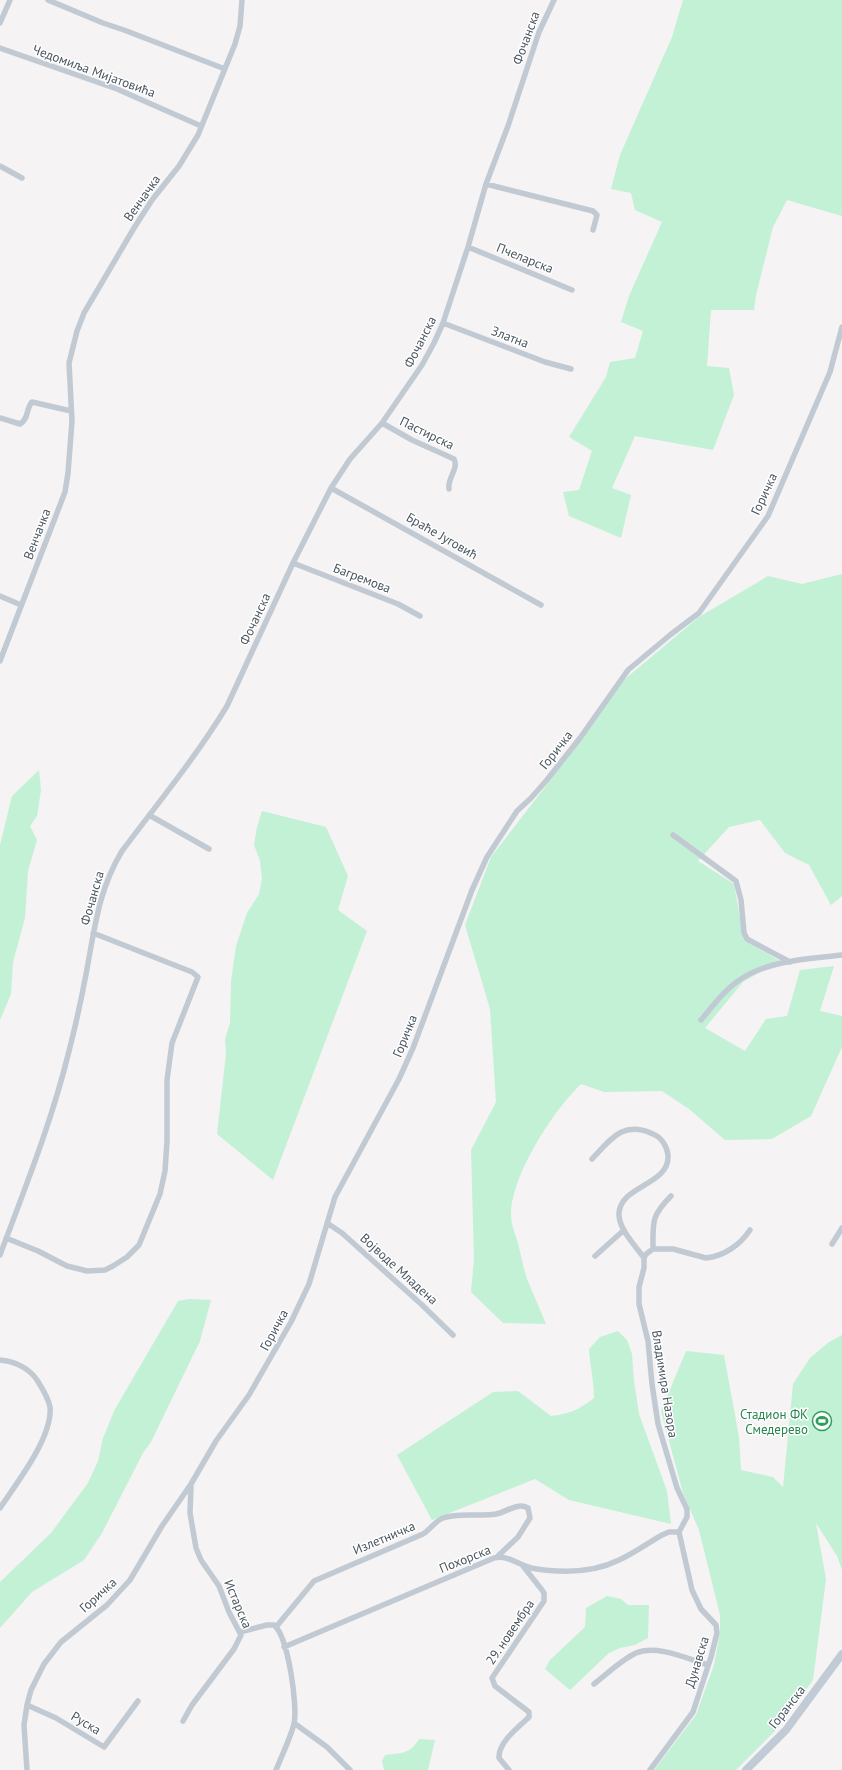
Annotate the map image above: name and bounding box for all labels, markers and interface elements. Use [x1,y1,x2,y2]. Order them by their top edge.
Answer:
street label: Фочанска [509,9,543,67]
street label: Чедомиља Мијатовића [30,41,158,101]
street label: Венчачка [120,171,164,225]
street label: Пчеларска [494,239,556,277]
street label: Фочанска [400,313,440,371]
street label: Златна [489,322,531,352]
street label: Пастирска [397,413,457,453]
street label: Горичка [747,470,781,518]
street label: Венчачка [20,506,54,562]
street label: Браће Југовић [403,509,481,563]
street label: Багремова [331,559,393,597]
street label: Фочанска [236,590,274,648]
street label: Горичка [536,727,576,773]
street label: Фочанска [76,869,108,927]
street label: Горичка [389,1012,421,1060]
street label: Војводе Младена [357,1230,441,1308]
street label: Горичка [256,1306,292,1354]
street label: Владимира Назора [648,1329,682,1439]
place label: Стадион ФК Смедерево [740,1406,808,1438]
sports icon: Стадион ФК Смедерево [811,1410,833,1432]
street label: Излетничка [350,1517,418,1559]
street label: Похорска [437,1541,493,1577]
street label: Горичка [76,1574,120,1616]
street label: Истарска [220,1577,256,1631]
street label: 29. новембра [482,1596,538,1668]
street label: Дунавска [681,1634,713,1690]
street label: Горанска [765,1682,809,1732]
street label: Руска [68,1708,104,1738]

